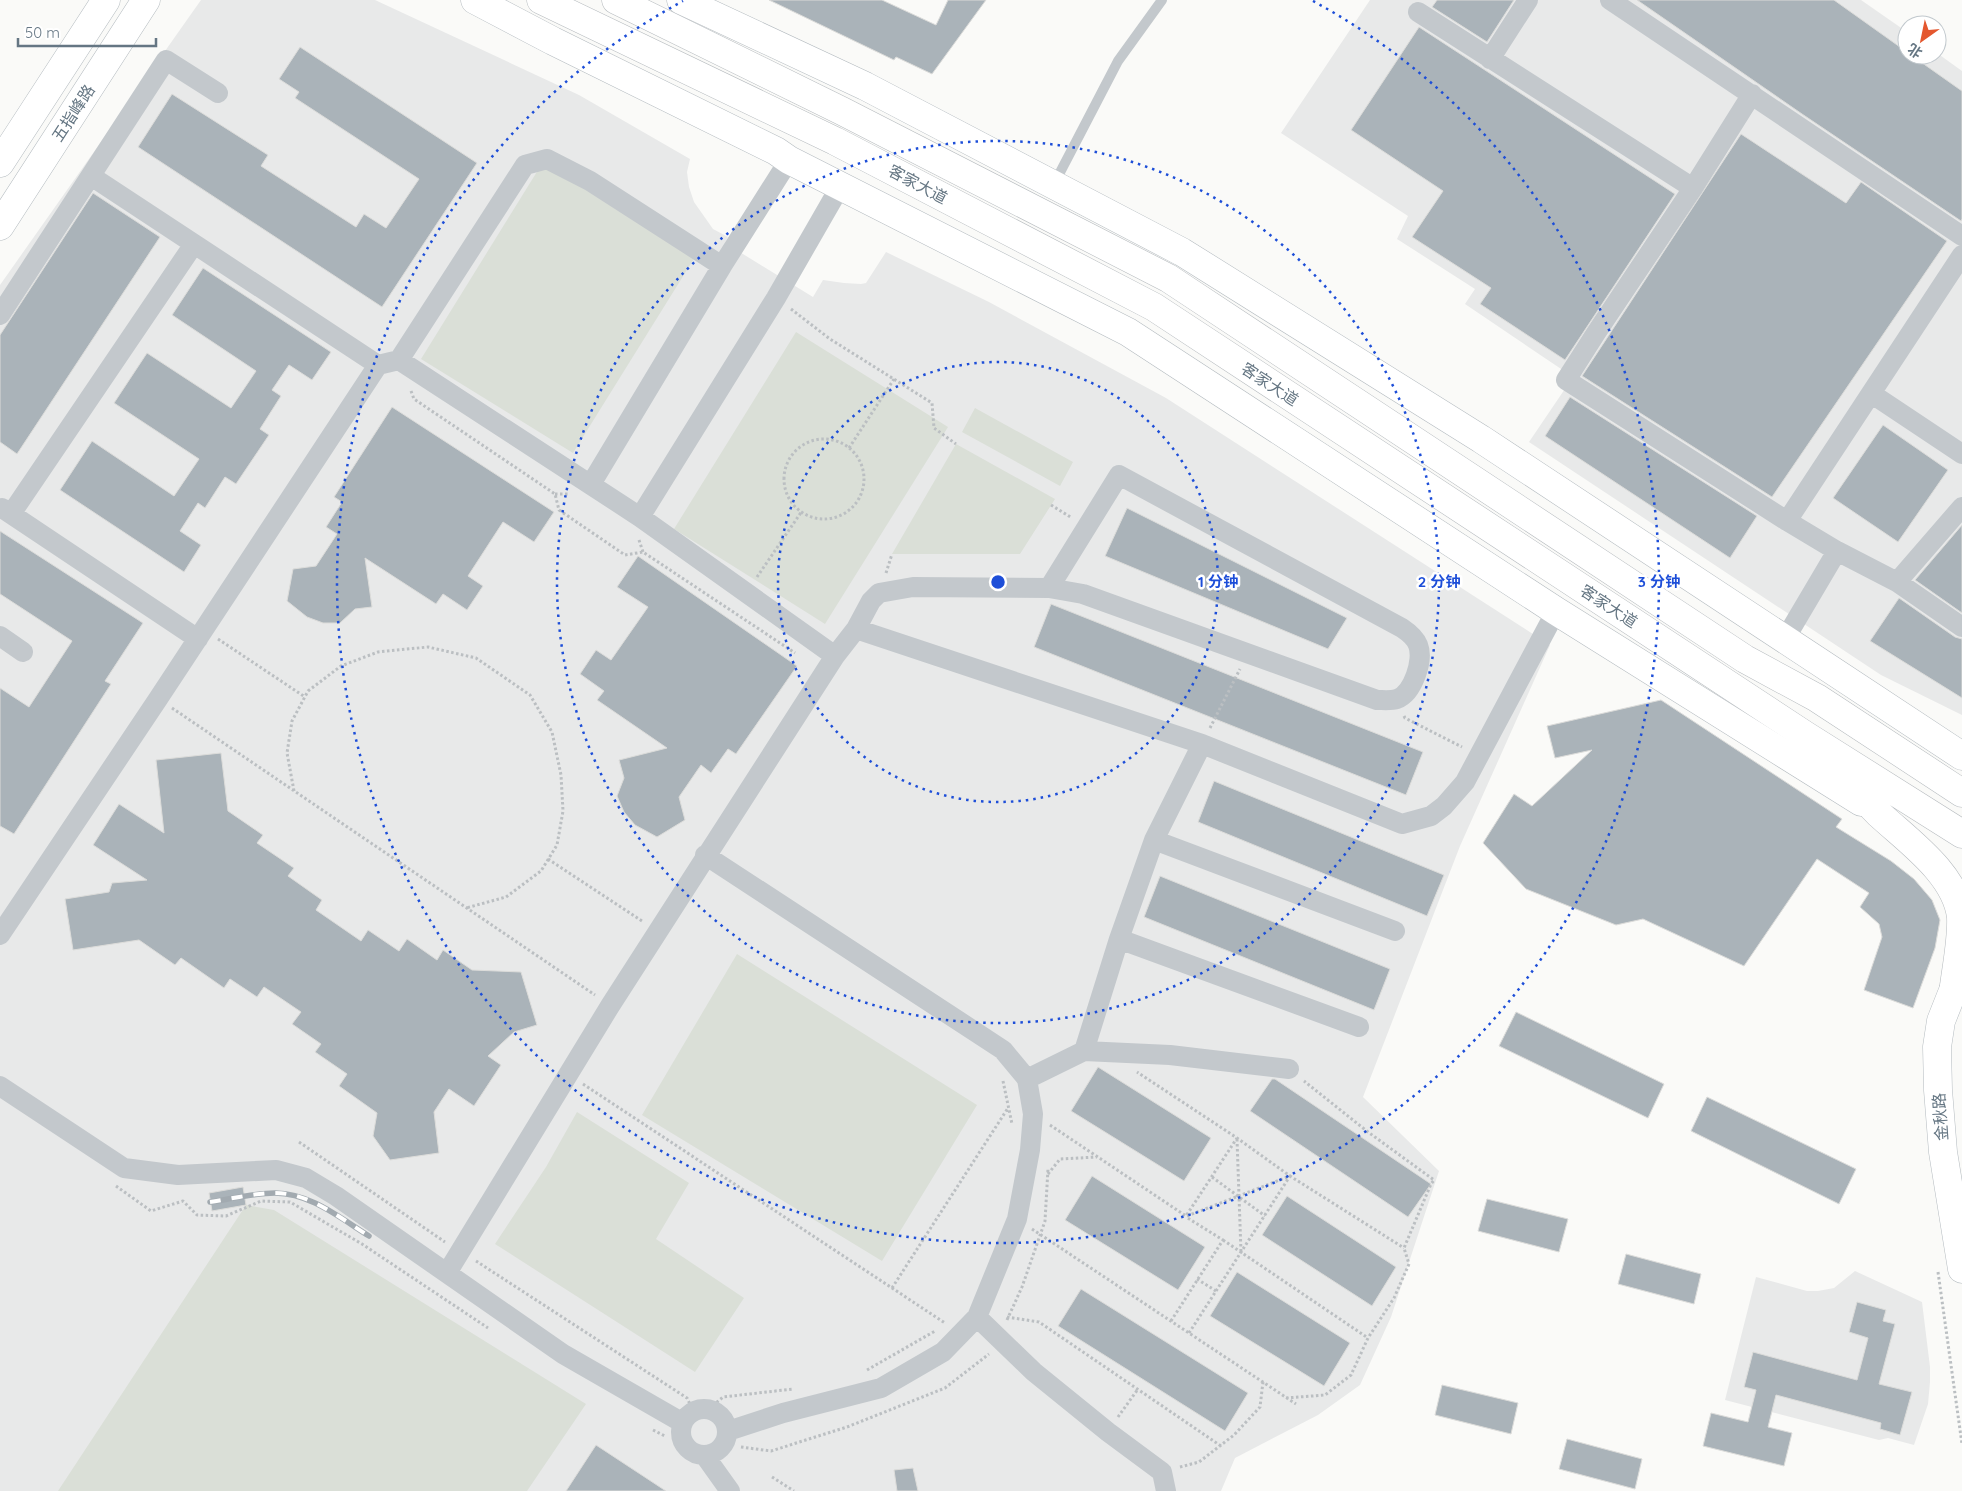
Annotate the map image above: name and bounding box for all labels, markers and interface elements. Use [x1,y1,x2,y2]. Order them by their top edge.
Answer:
scale bar [18,15,155,47]
north arrow [1897,15,1947,65]
text: 50 m [25,23,60,42]
text: 北 [1904,40,1926,62]
street label: 五指峰路 [47,81,99,145]
street label: 客家大道 [885,160,951,208]
street label: 客家大道 [1238,358,1302,410]
text: 1 分钟 [1198,572,1238,591]
text: 2 分钟 [1418,572,1460,591]
text: 3 分钟 [1638,572,1680,591]
centre of rings [989,573,1007,591]
street label: 客家大道 [1577,580,1641,632]
street label: 金秋路 [1928,1092,1952,1142]

